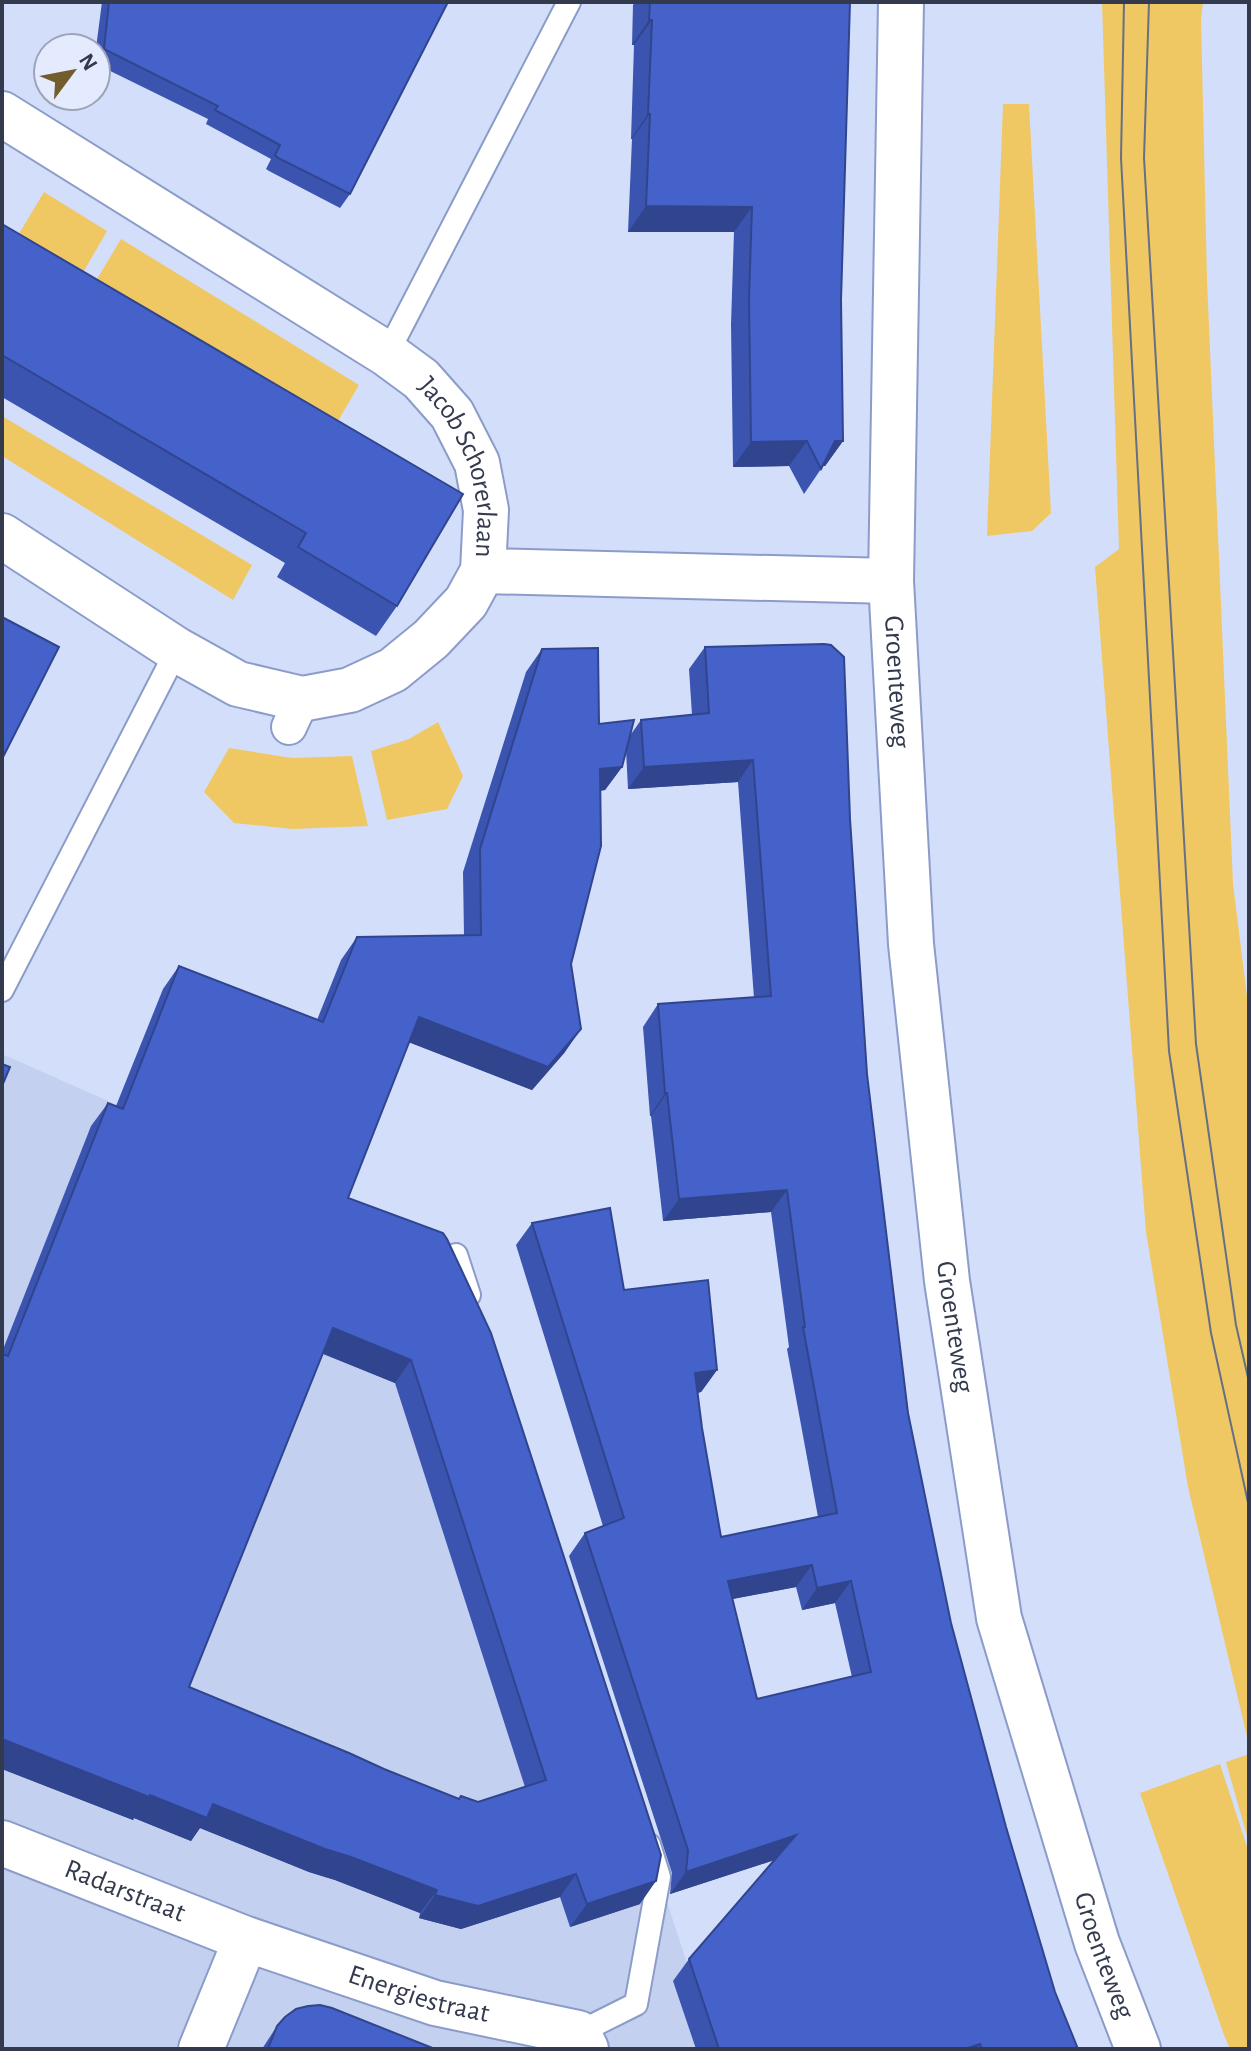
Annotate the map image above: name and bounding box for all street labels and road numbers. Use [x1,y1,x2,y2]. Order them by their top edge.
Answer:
street label: Jacob Schorerlaan [413,372,500,558]
street label: Groenteweg [879,615,914,749]
street label: Groenteweg [931,1260,978,1395]
street label: Radarstraat [61,1855,189,1928]
street label: Groenteweg [1068,1889,1139,2023]
street label: Energiestraat [345,1961,492,2028]

